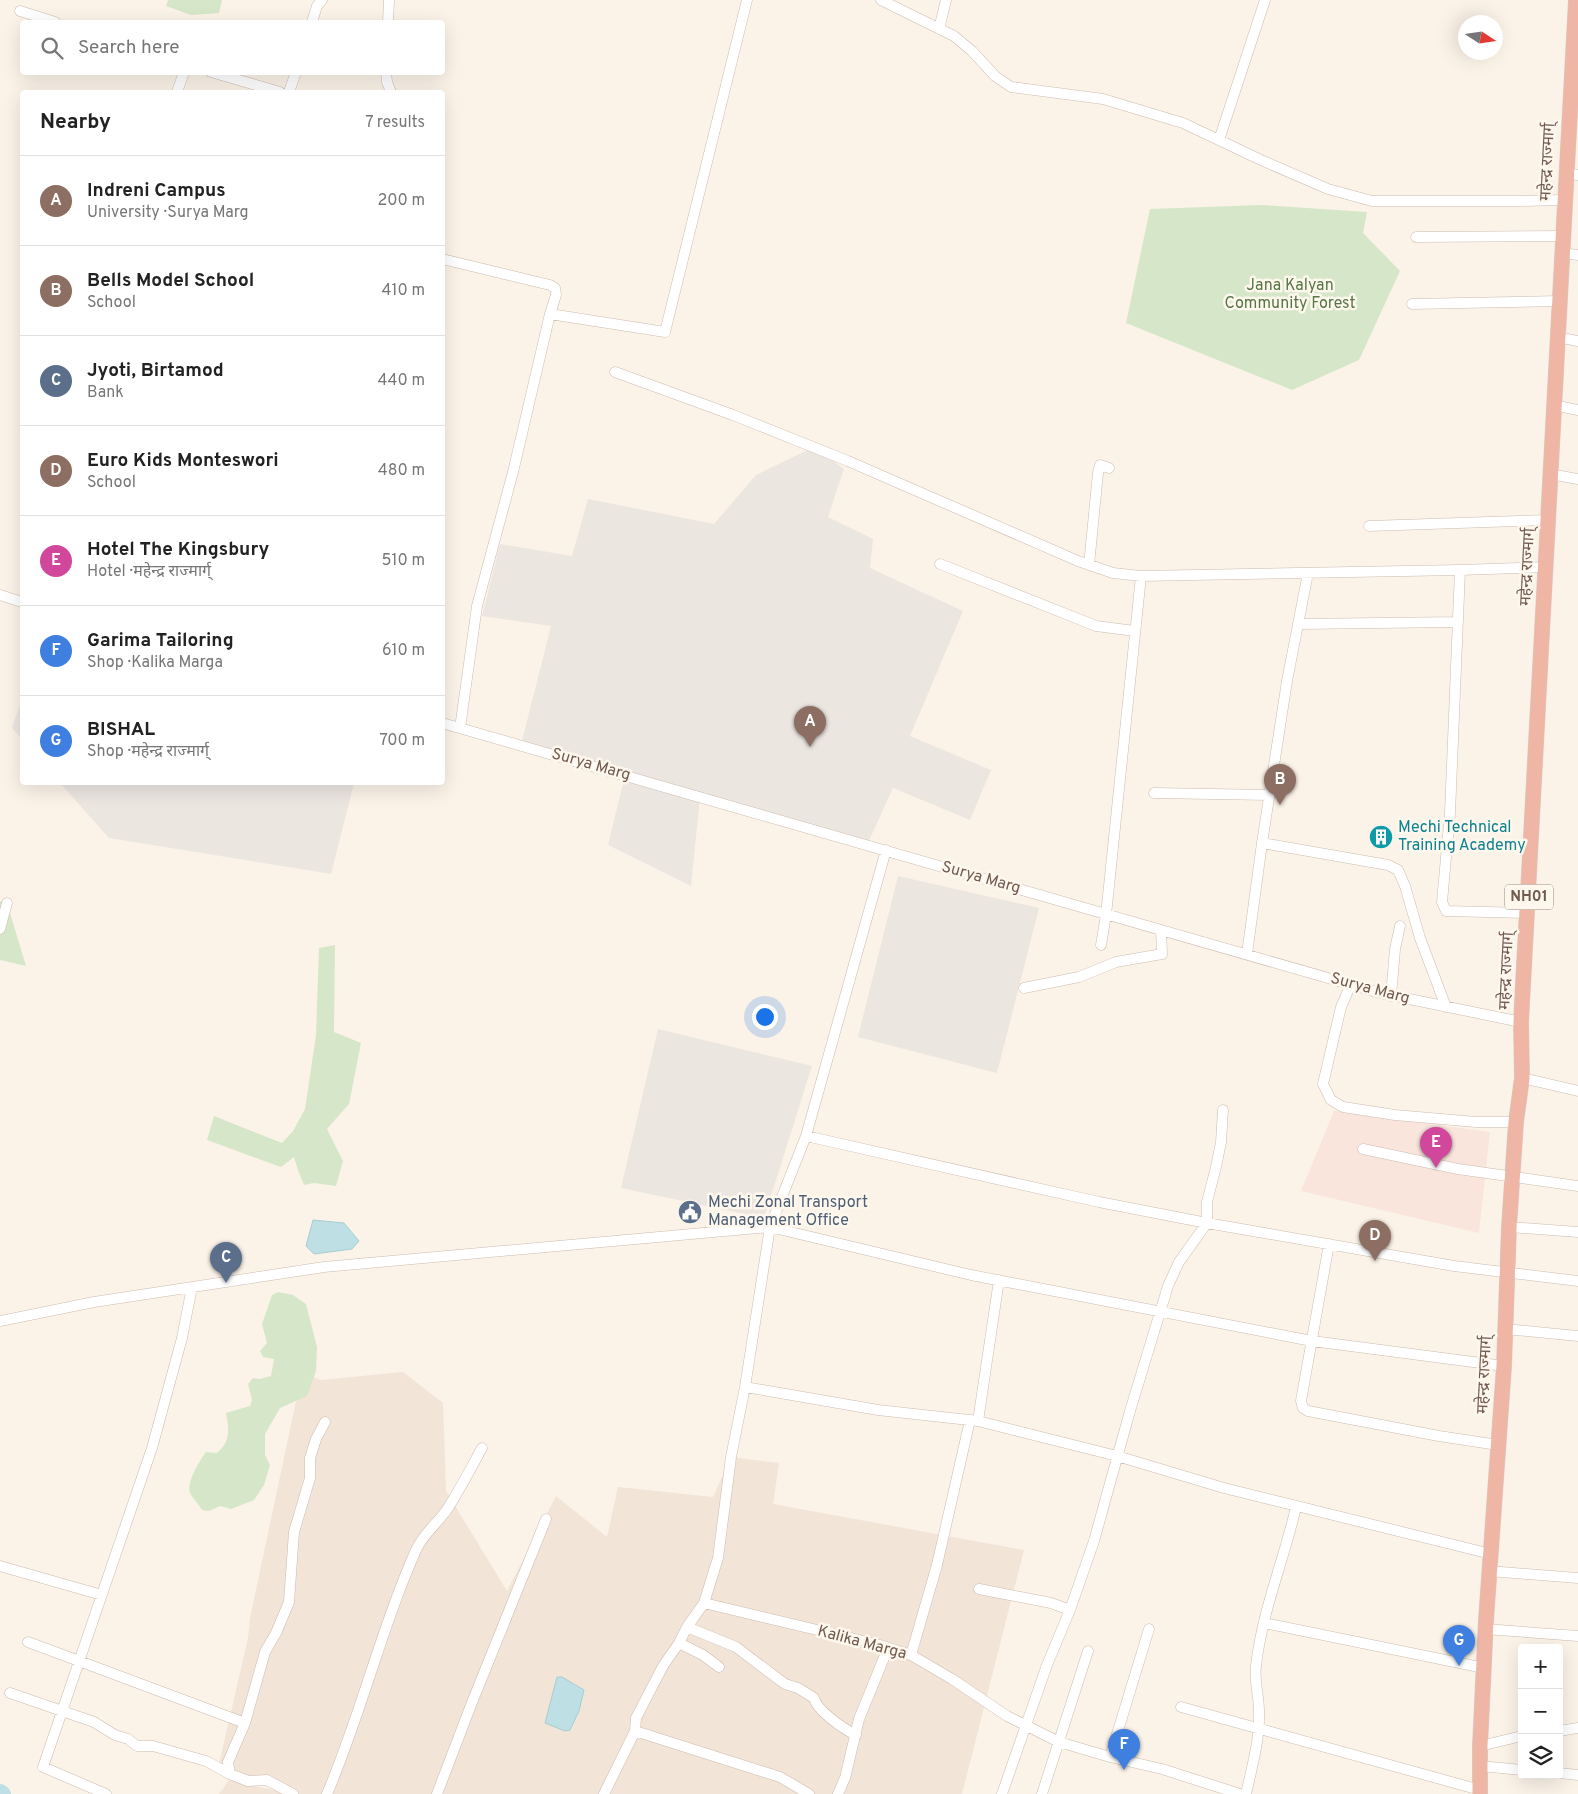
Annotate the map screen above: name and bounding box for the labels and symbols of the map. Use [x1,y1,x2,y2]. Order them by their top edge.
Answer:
north arrow [1458,15,1503,60]
street label: महेन्द्र राज्मार्ग् [1535,120,1560,201]
park label: Jana Kalyan Community Forest [1225,276,1356,314]
street label: महेन्द्र राज्मार्ग् [1515,525,1540,606]
pin: A [794,706,826,747]
street label: Surya Marg [549,744,633,786]
pin: B [1264,764,1296,805]
place label: Mechi Technical Training Academy [1398,818,1526,856]
building icon: Mechi Technical Training Academy [1368,824,1394,850]
street label: Surya Marg [939,857,1023,899]
road number: NH01 [1505,884,1553,910]
street label: महेन्द्र राज्मार्ग् [1494,929,1519,1010]
street label: Surya Marg [1328,969,1412,1009]
your location [752,1004,778,1030]
pin: E [1420,1127,1452,1168]
place label: Mechi Zonal Transport Management Office [708,1193,868,1231]
public building icon: Mechi Zonal Transport Management Office [677,1199,703,1225]
pin: D [1359,1220,1391,1261]
pin: C [210,1242,242,1283]
street label: महेन्द्र राज्मार्ग् [1472,1333,1497,1414]
street label: Kalika Marga [815,1621,909,1665]
pin: G [1443,1625,1475,1666]
pin: F [1108,1729,1140,1770]

